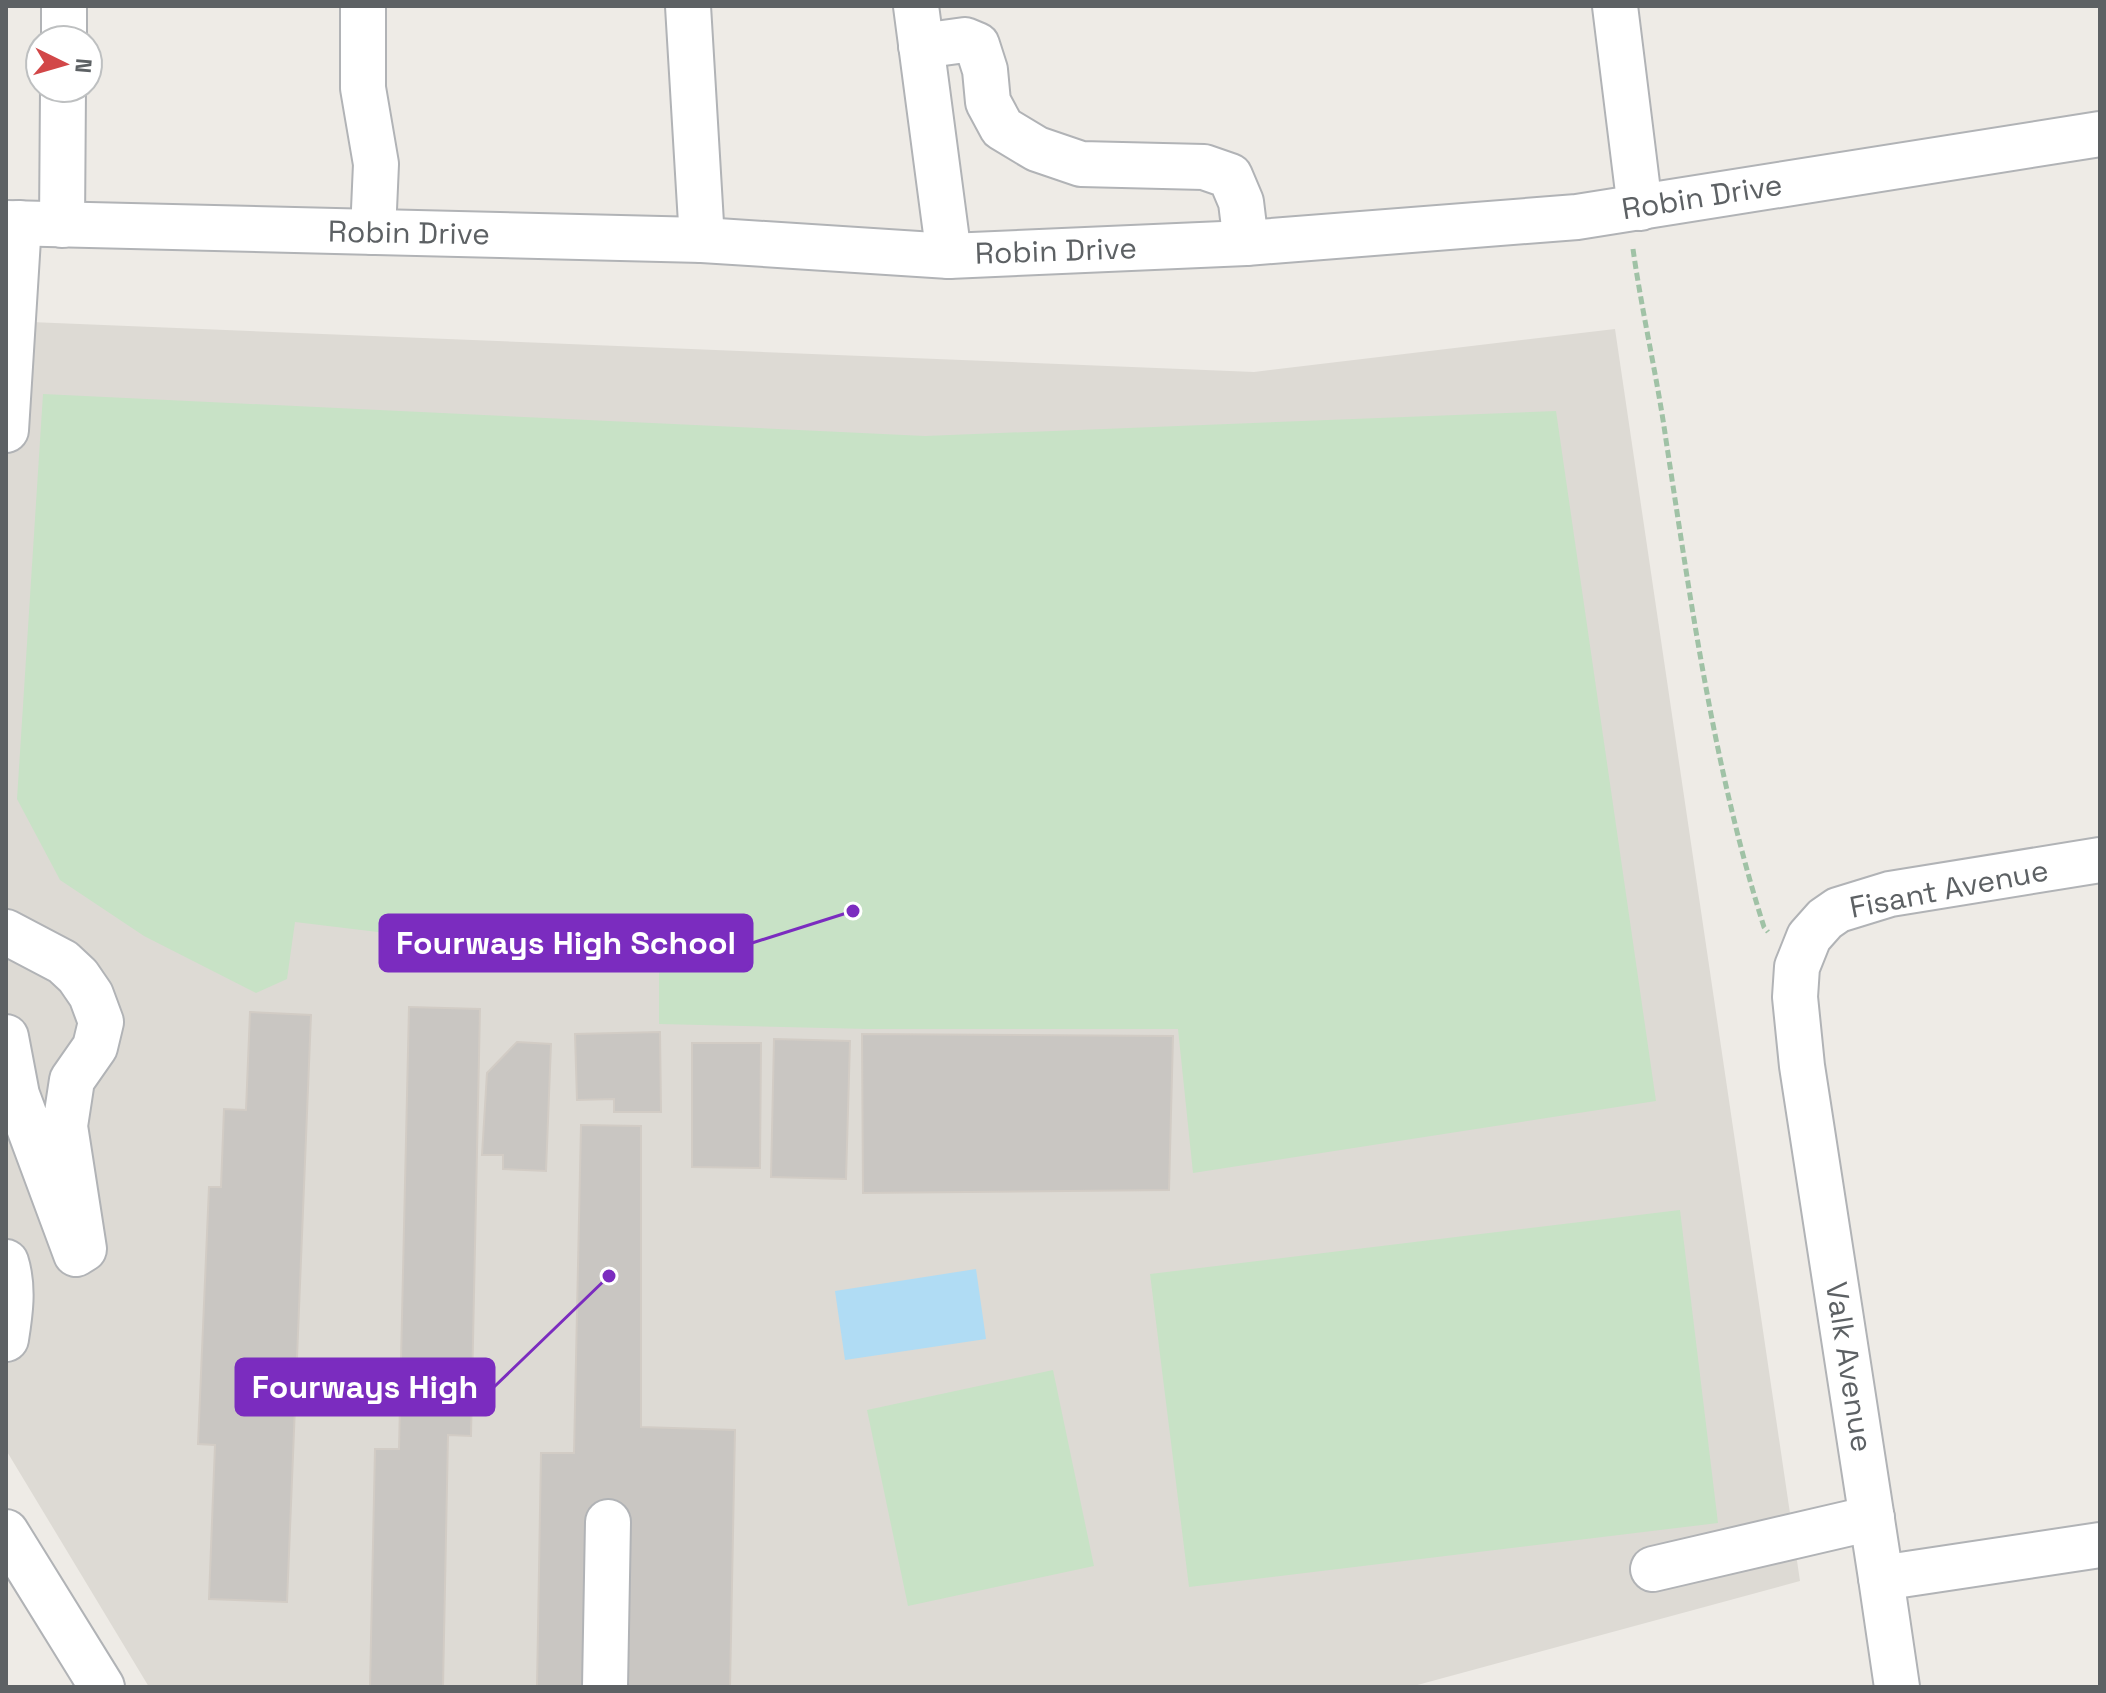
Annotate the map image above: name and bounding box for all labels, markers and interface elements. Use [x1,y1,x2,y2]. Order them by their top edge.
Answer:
north arrow [24,24,104,104]
text: N [69,57,99,74]
street label: Robin Drive [1619,165,1785,228]
street label: Robin Drive [328,212,490,253]
street label: Robin Drive [974,228,1138,273]
street label: Fisant Avenue [1846,850,2052,927]
callout: Fourways High School [380,915,752,971]
text: Fourways High School [396,923,736,963]
street label: Valk Avenue [1817,1279,1882,1455]
callout: Fourways High [236,1359,494,1415]
text: Fourways High [252,1367,478,1407]

